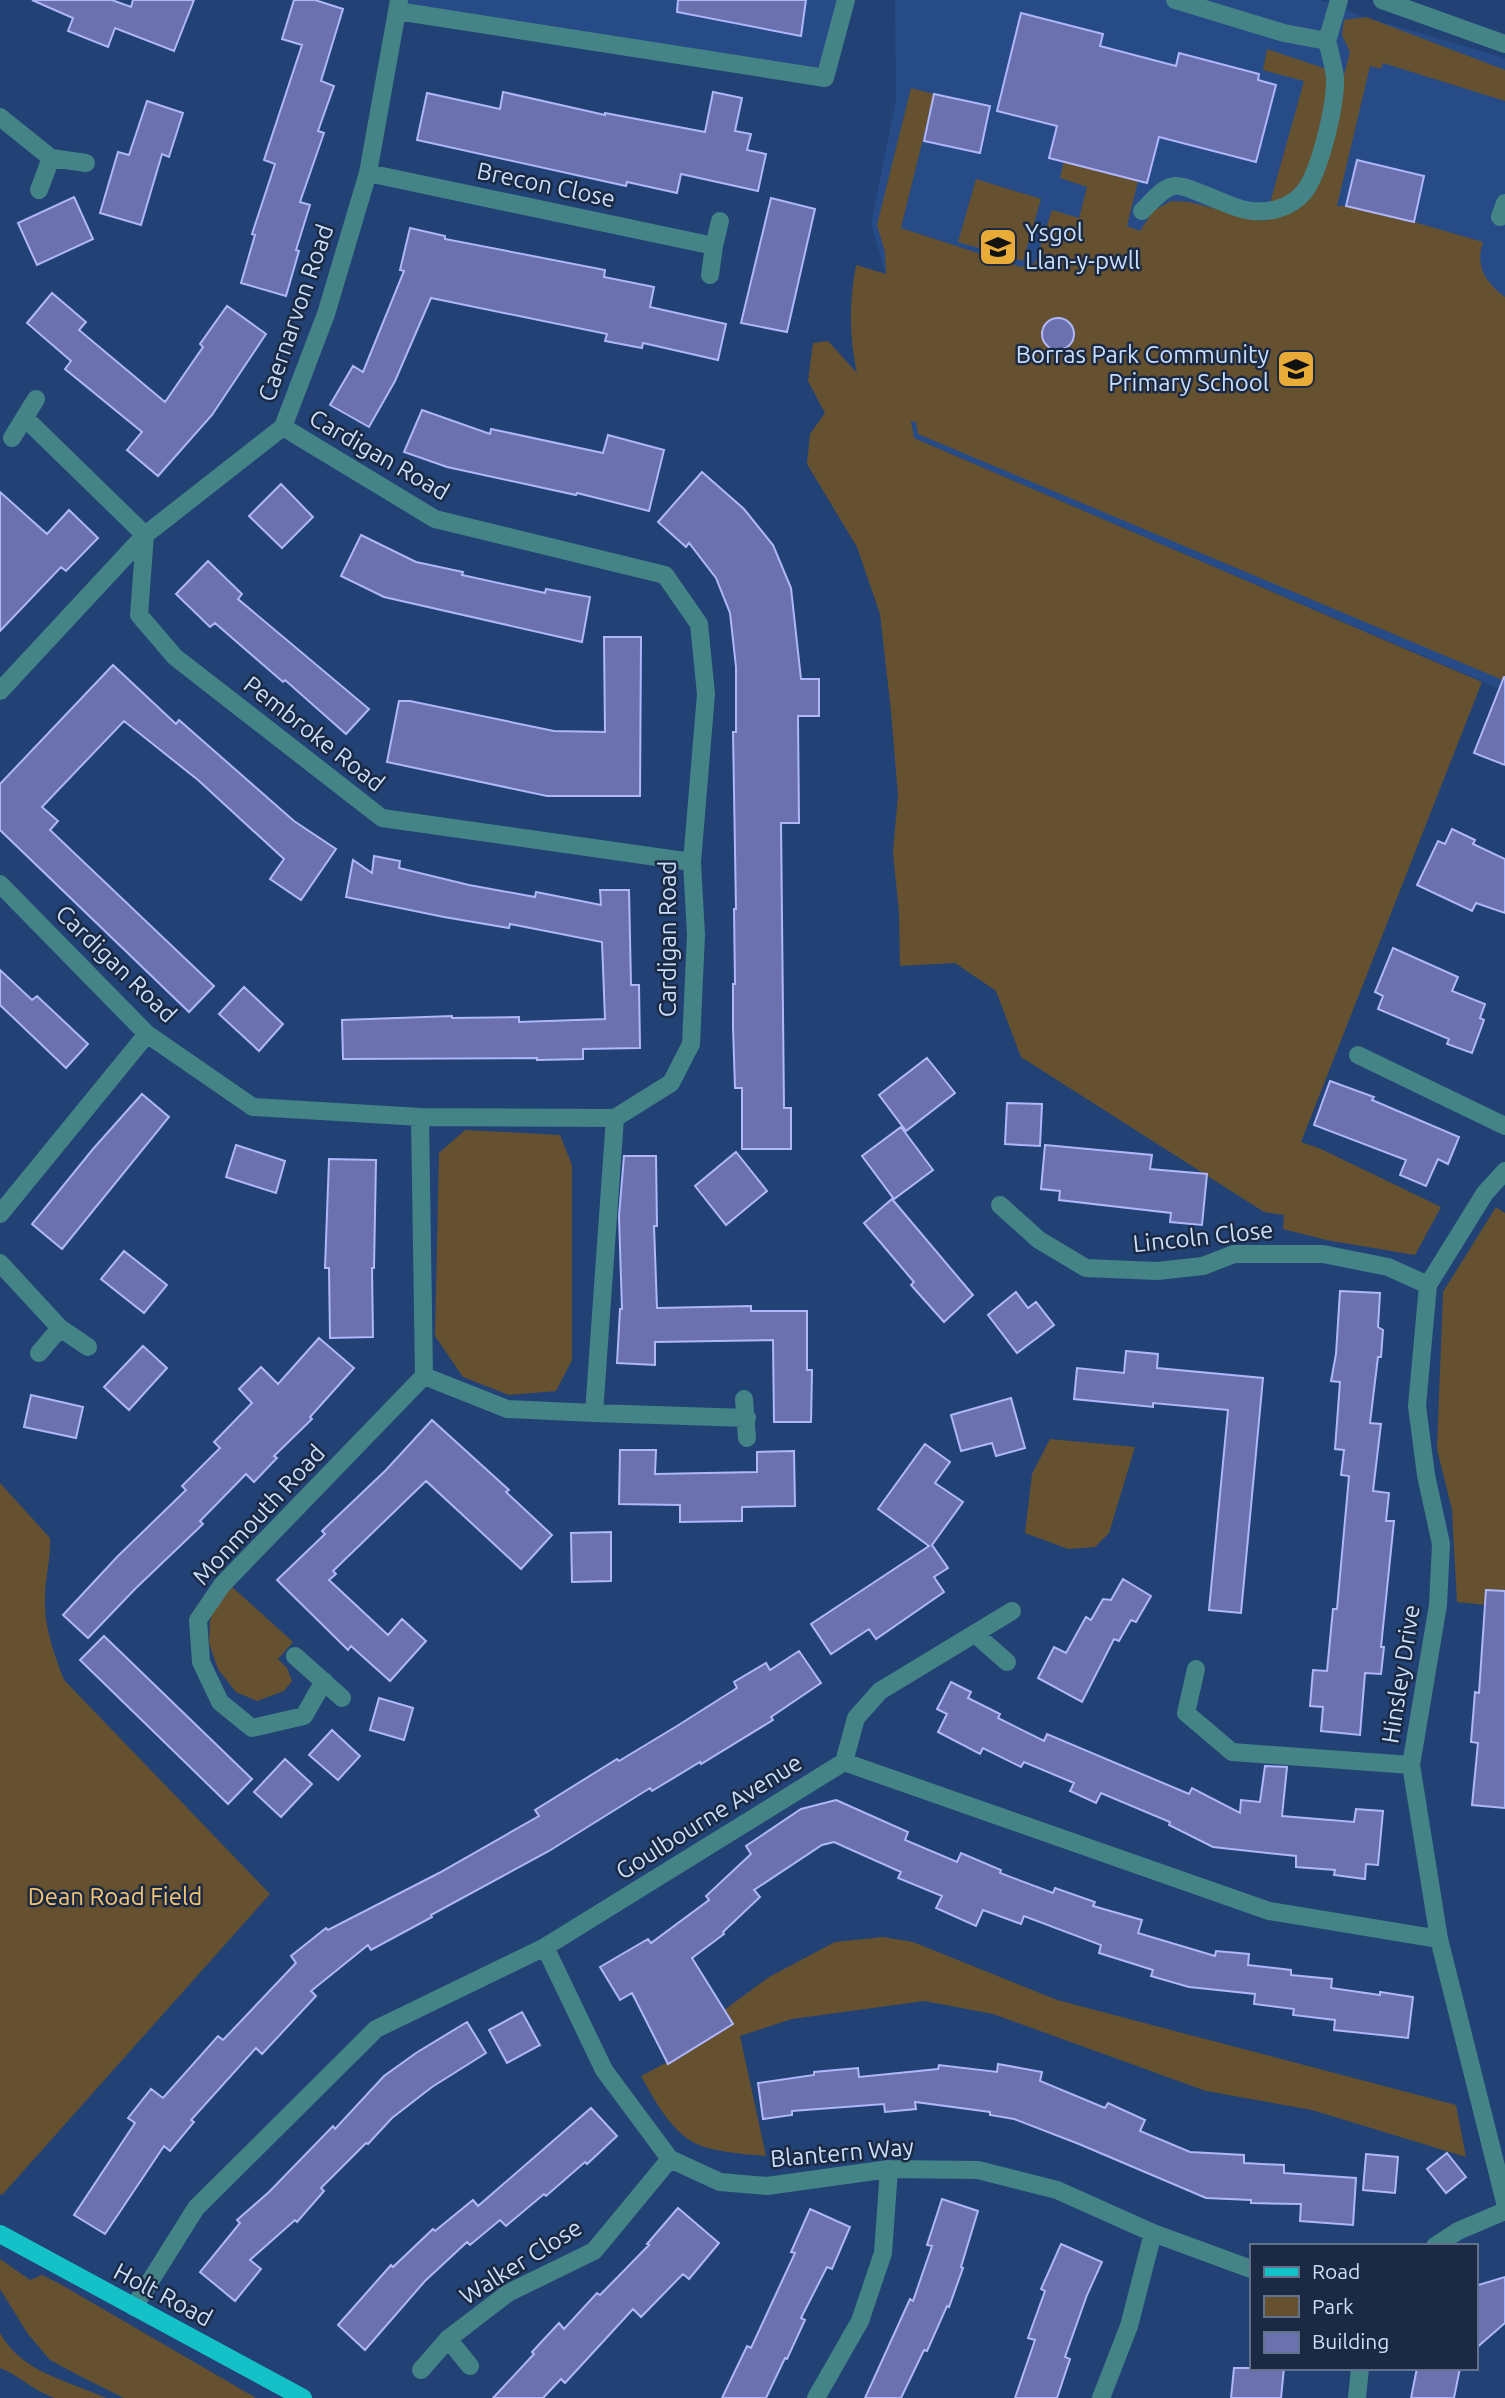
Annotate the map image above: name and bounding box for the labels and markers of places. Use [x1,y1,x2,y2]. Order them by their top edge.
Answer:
place label: Ysgol Llan-y-pwll [1025,219,1140,274]
school or university icon: Ysgol Llan-y-pwll [977,226,1019,268]
place label: Borras Park Community Primary School [1016,341,1269,396]
school or university icon: Borras Park Community Primary School [1275,348,1317,390]

